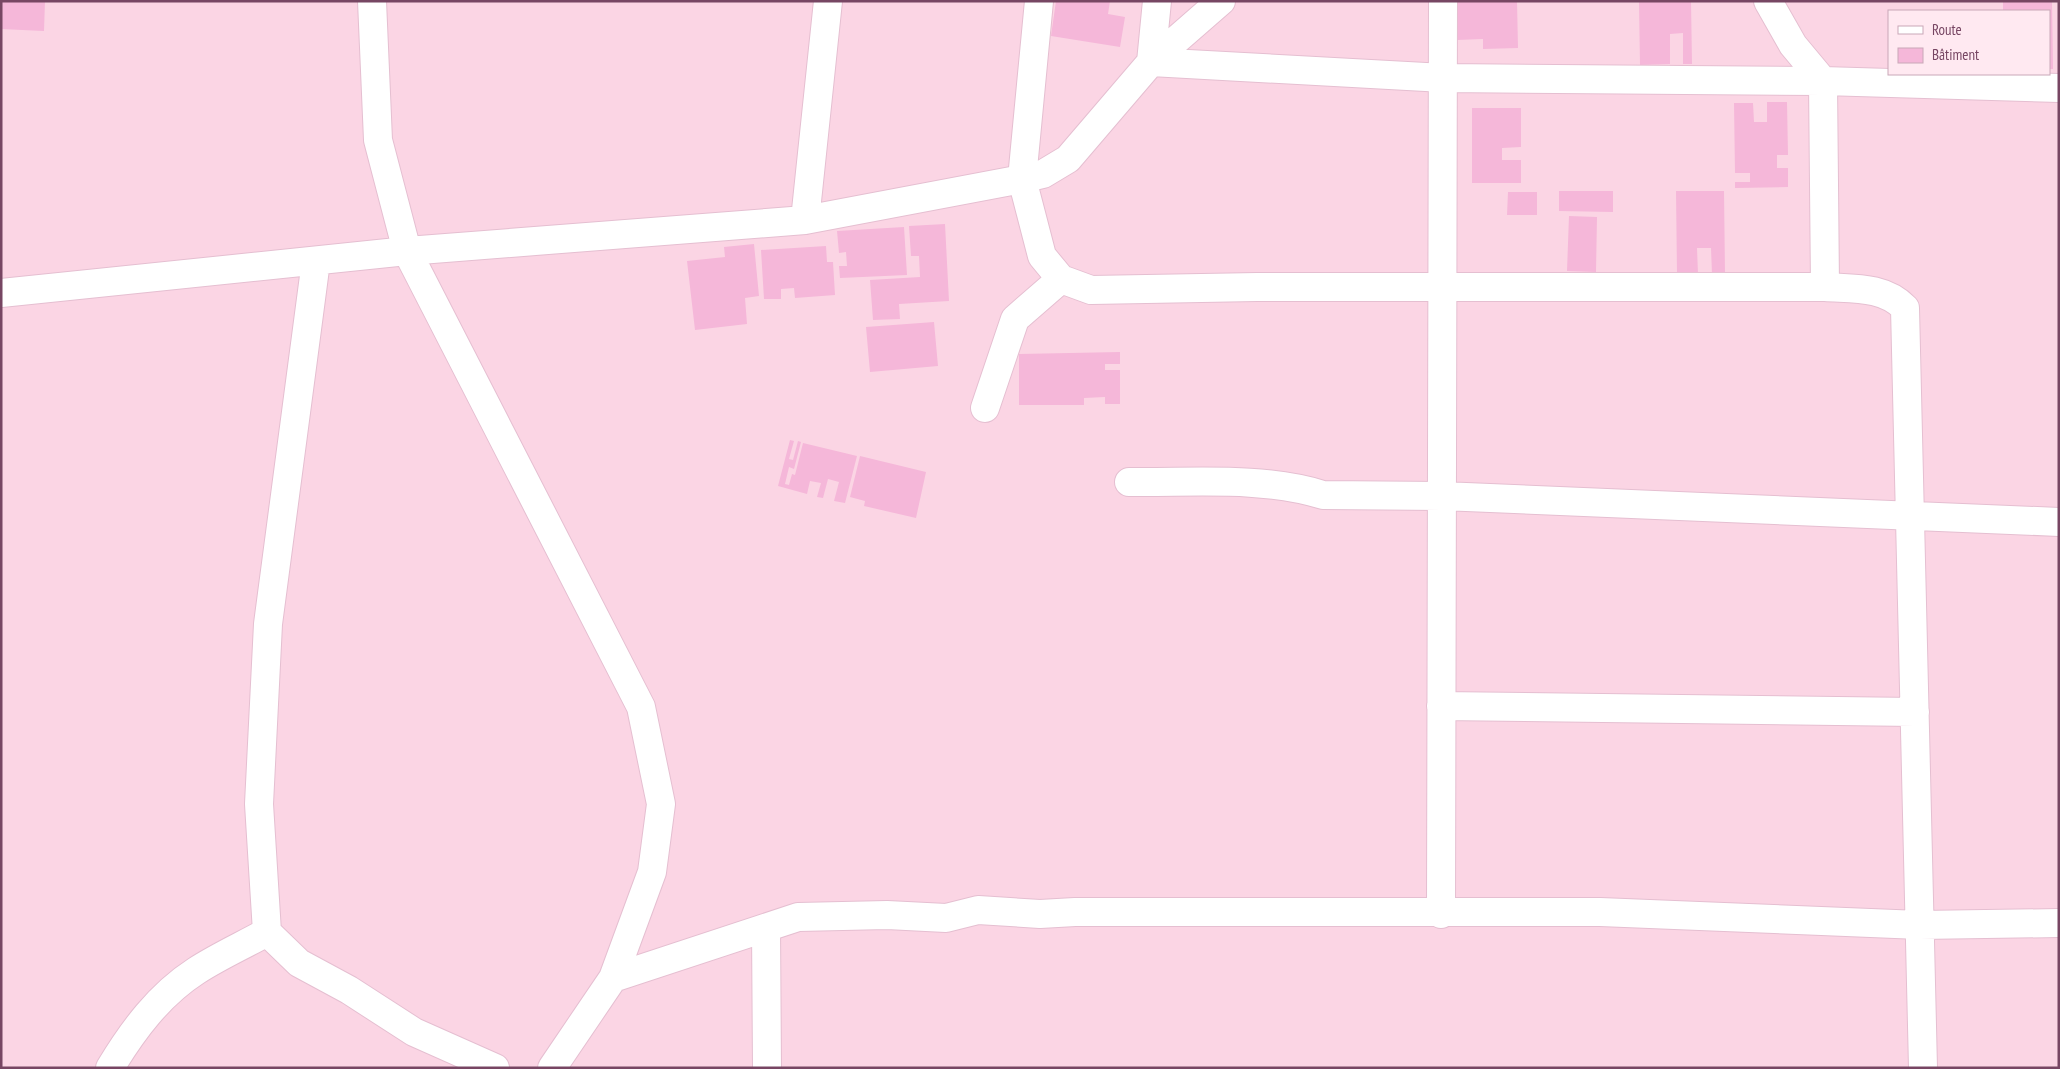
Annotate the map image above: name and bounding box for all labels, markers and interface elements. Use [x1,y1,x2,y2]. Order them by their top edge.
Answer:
legend [1888,10,2050,75]
text: Route [1932,20,1962,39]
text: Bâtiment [1932,45,1979,64]

